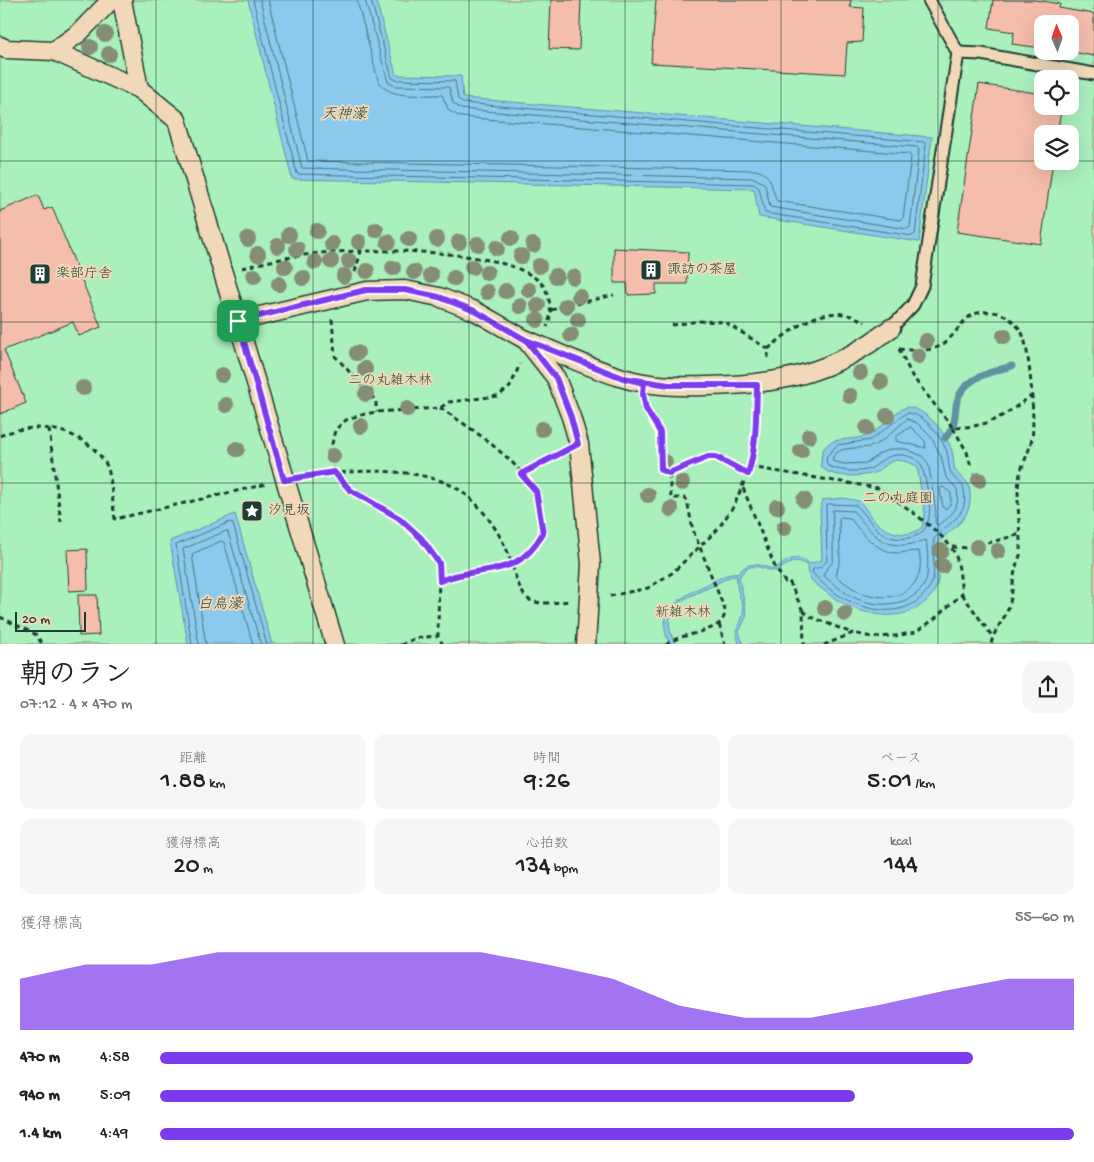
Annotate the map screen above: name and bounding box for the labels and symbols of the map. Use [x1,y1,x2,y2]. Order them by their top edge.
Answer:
north arrow [1034,15,1079,60]
water label: 天神濠 [321,105,368,124]
building icon: 諏訪の茶屋 [639,258,663,282]
building icon: 楽部庁舎 [28,262,52,286]
place label: 諏訪の茶屋 [667,262,737,279]
place label: 楽部庁舎 [56,266,112,283]
pin [217,300,259,342]
park label: 二の丸雑木林 [348,373,432,390]
park label: 二の丸庭園 [863,491,933,508]
place icon: 汐見坂 [240,499,264,523]
place label: 汐見坂 [268,503,310,520]
water label: 白鳥濠 [197,595,244,614]
park label: 新雑木林 [655,605,711,622]
scale bar [15,610,86,633]

